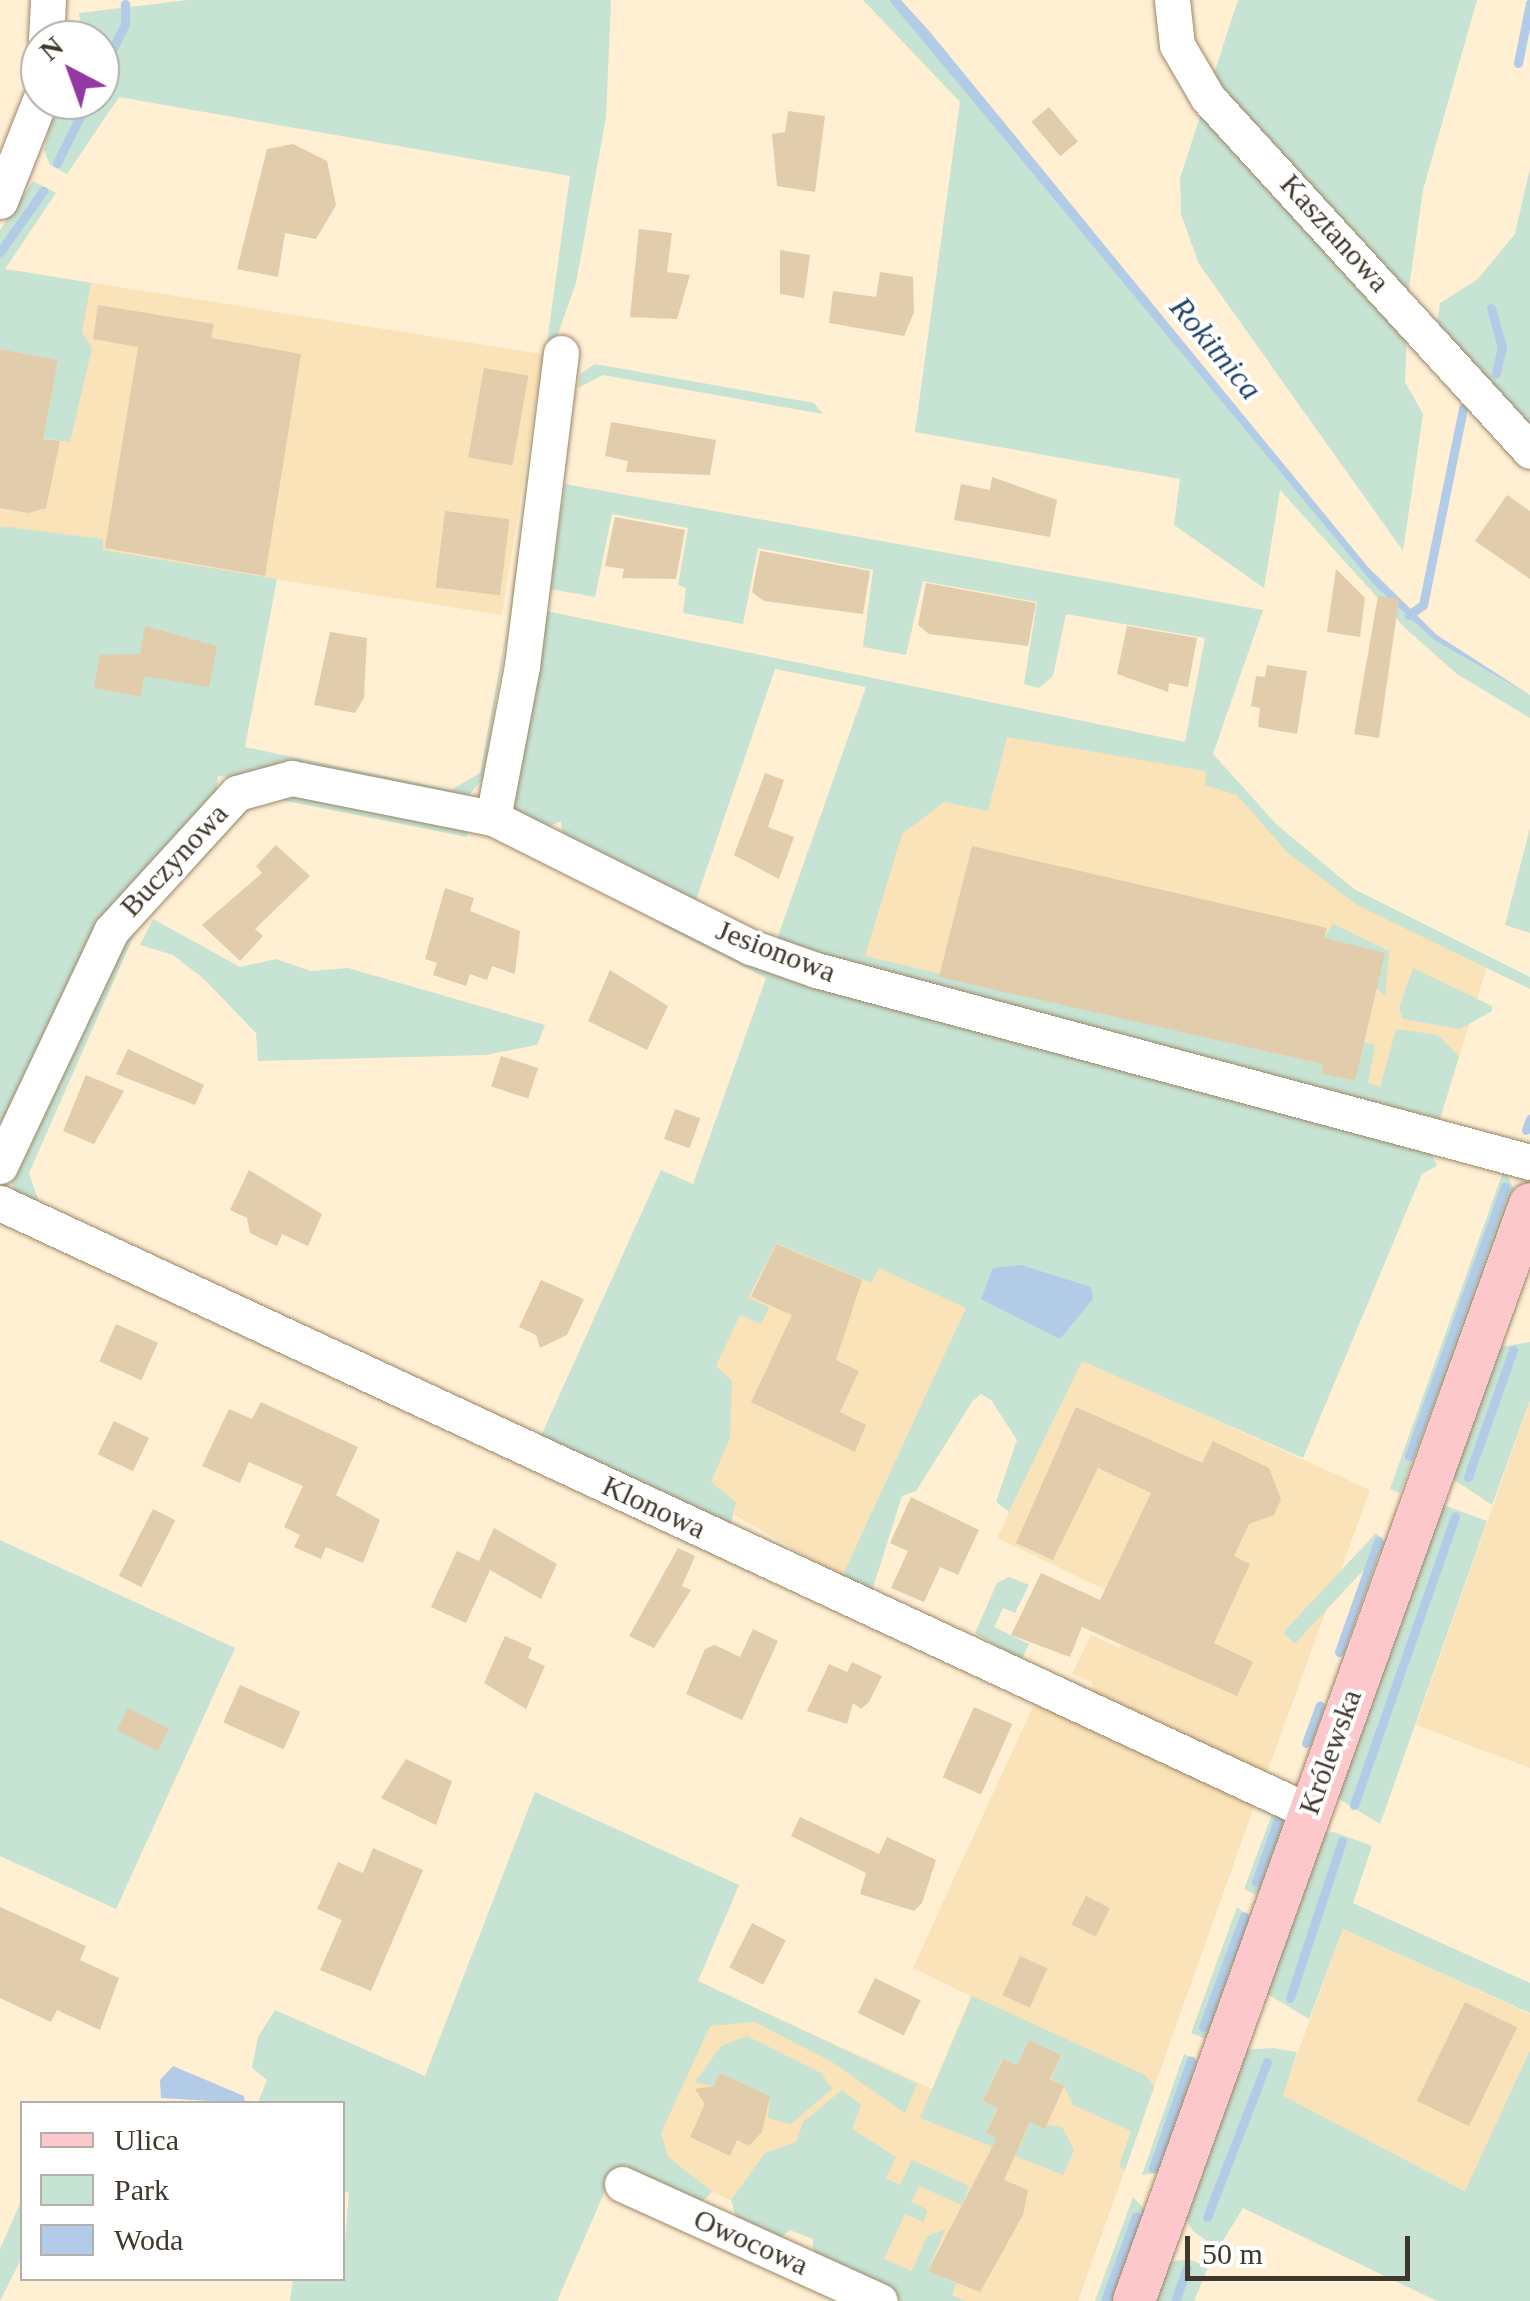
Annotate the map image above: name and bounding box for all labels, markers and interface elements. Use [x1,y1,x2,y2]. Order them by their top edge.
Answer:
north arrow [20,20,120,120]
text: N [33,30,69,67]
street label: Kasztanowa [1273,166,1397,300]
water label: Rokitnica [1162,289,1270,407]
street label: Buczynowa [113,796,235,924]
street label: Jesionowa [711,912,841,990]
street label: Klonowa [597,1467,711,1547]
street label: Królewska [1291,1685,1369,1819]
legend [20,2101,345,2281]
text: Ulica [114,2123,179,2156]
text: Park [114,2173,169,2206]
street label: Owocowa [688,2201,814,2283]
scale bar [1190,2216,1415,2278]
text: Woda [114,2223,183,2256]
text: 50 m [1202,2237,1263,2270]

